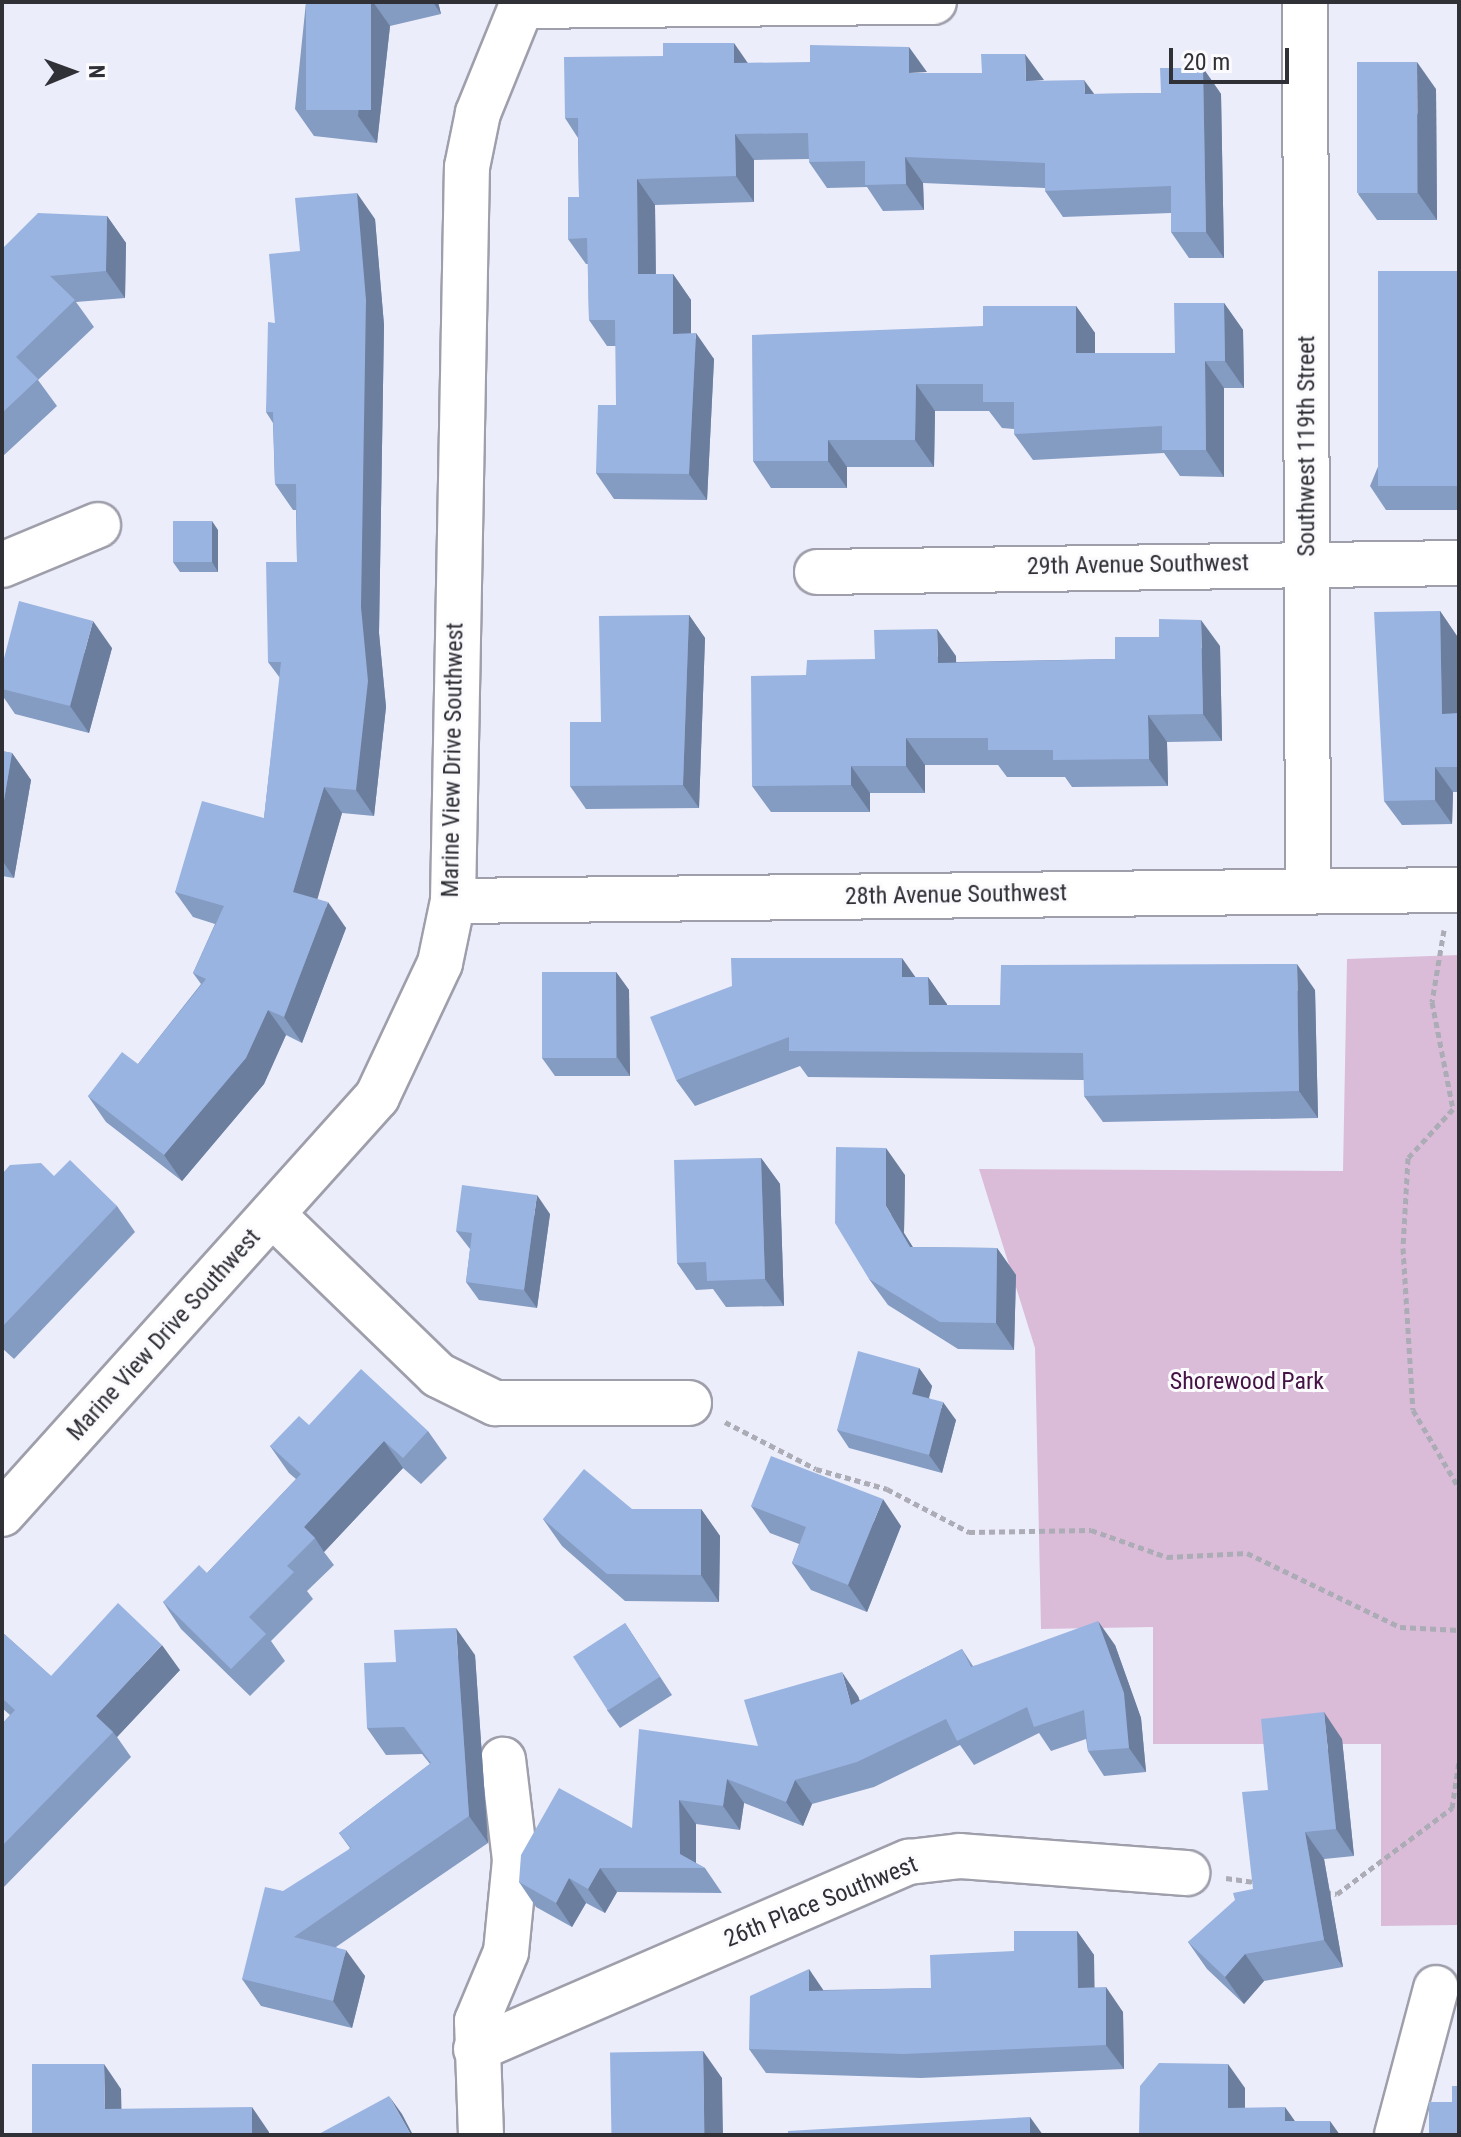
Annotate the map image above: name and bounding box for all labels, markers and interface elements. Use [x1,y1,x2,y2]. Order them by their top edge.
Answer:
north arrow [32,32,112,112]
scale bar [1173,32,1293,82]
text: 20 m [1183,48,1230,76]
text: N [84,65,109,79]
street label: Southwest 119th Street [1293,335,1321,557]
street label: 29th Avenue Southwest [1027,549,1249,581]
street label: Marine View Drive Southwest [436,622,470,898]
street label: 28th Avenue Southwest [845,879,1067,911]
street label: Marine View Drive Southwest [61,1223,267,1447]
park label: Shorewood Park [1170,1368,1324,1396]
street label: 26th Place Southwest [720,1850,922,1954]

